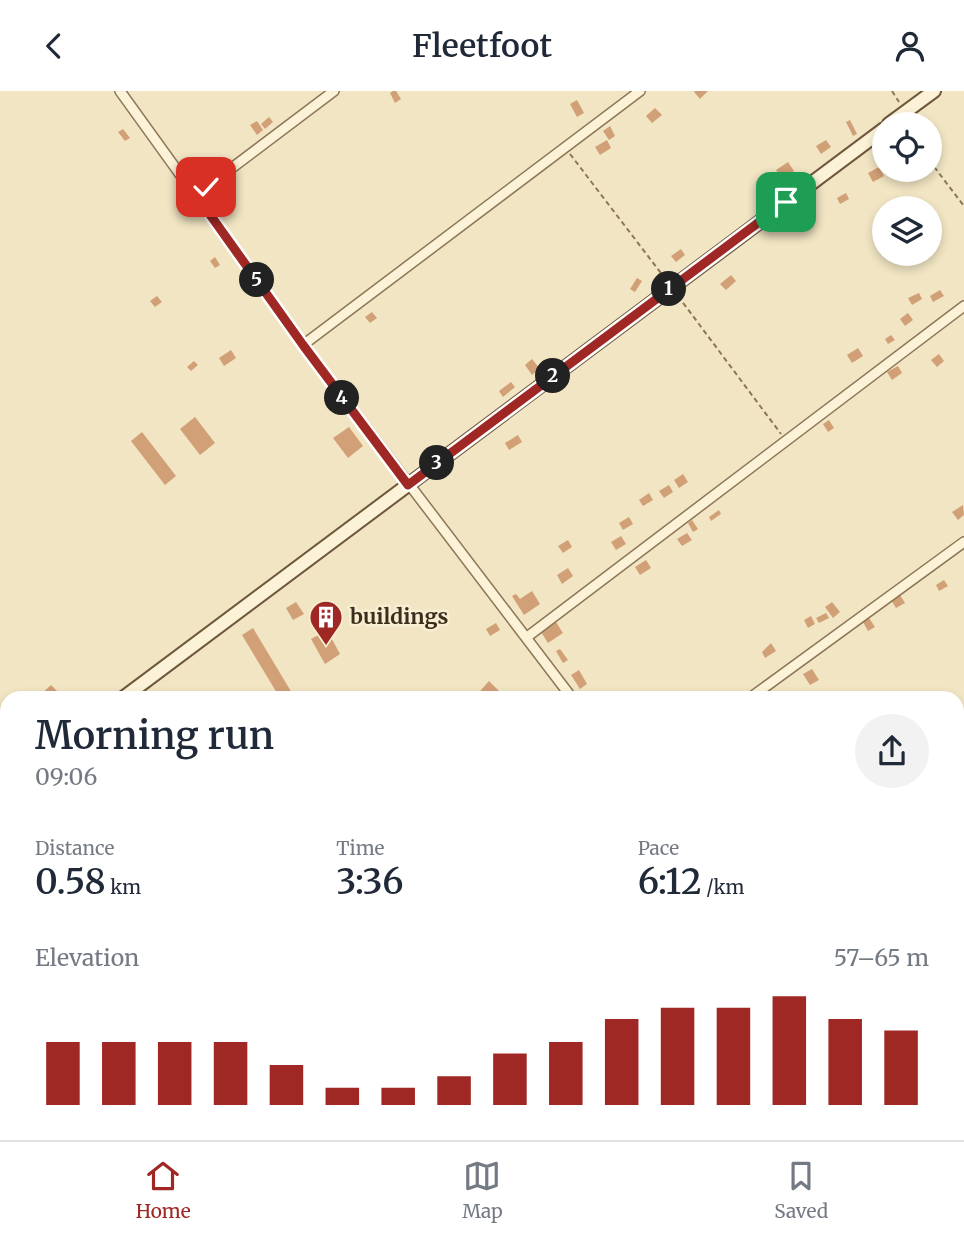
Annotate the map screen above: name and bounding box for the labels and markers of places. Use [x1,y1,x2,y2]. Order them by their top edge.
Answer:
pin [176,157,236,217]
pin [756,172,816,232]
pin: 5 [240,263,274,297]
pin: 1 [652,271,686,307]
pin: 2 [536,359,570,393]
pin: 4 [324,381,360,415]
pin: 3 [420,445,454,481]
building icon: buildings [307,598,345,647]
place label: buildings [350,603,448,630]

